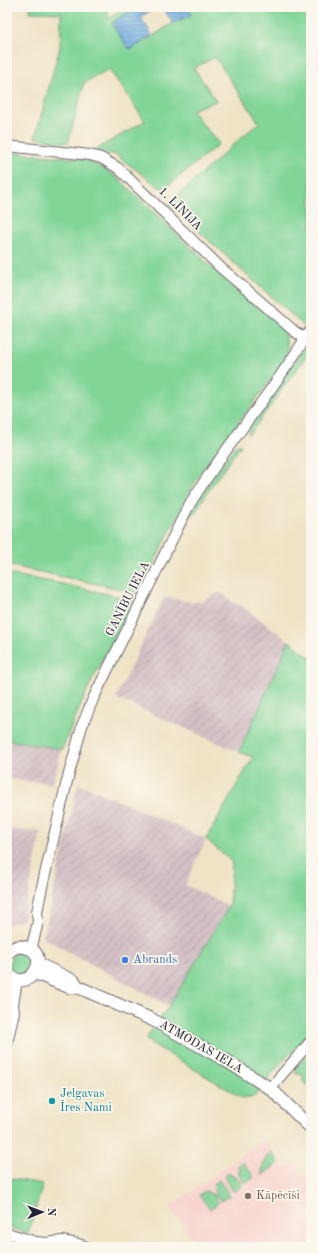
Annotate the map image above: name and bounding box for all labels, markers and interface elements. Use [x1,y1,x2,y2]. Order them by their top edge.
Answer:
street label: 1. LĪNIJA [156,184,205,233]
street label: GANĪBU IELA [102,559,152,638]
place label: Abrands [133,954,177,966]
marker: Abrands [120,955,130,965]
street label: ATMODAS IELA [157,1018,245,1076]
place label: Jelgavas Īres Nami [60,1088,112,1114]
marker: Jelgavas Īres Nami [47,1096,57,1106]
place label: Kāpēcīši [256,1190,300,1202]
marker: Kāpēcīši [243,1191,253,1201]
north arrow [22,1192,62,1232]
text: N [45,1208,56,1217]

